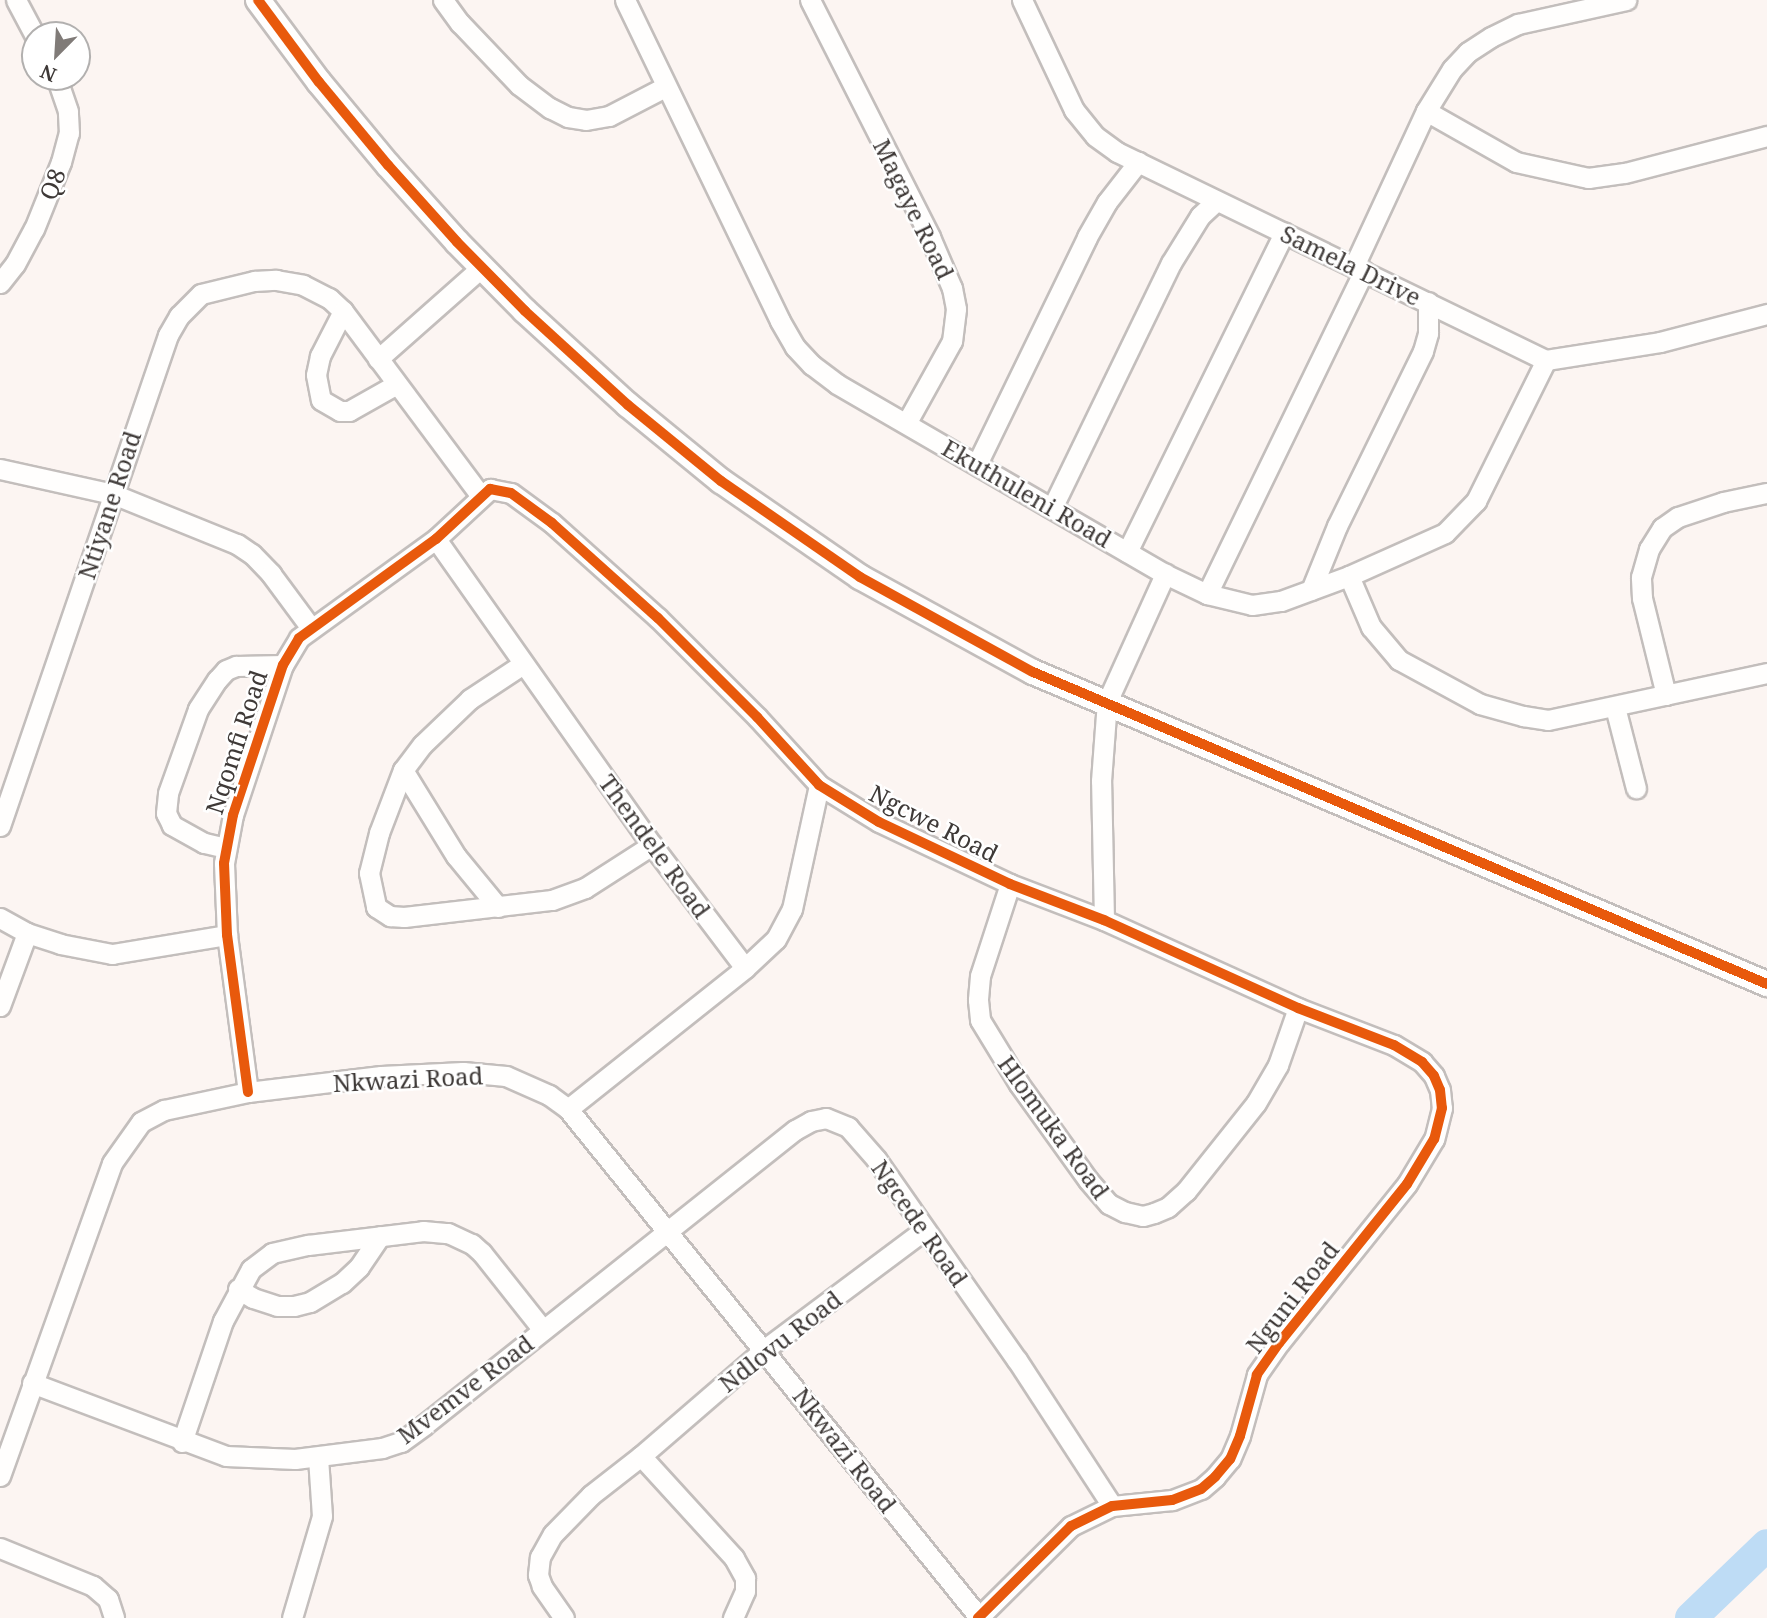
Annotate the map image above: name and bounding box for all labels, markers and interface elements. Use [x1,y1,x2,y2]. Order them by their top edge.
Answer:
north arrow [21,21,91,91]
text: N [36,58,60,88]
street label: Magaye Road [868,134,960,284]
street label: Q8 [33,164,71,204]
street label: Samela Drive [1276,219,1426,311]
street label: Ntiyane Road [72,427,146,583]
street label: Ekuthuleni Road [937,433,1117,553]
street label: Nqomfi Road [199,666,273,818]
street label: Thendele Road [593,769,717,923]
street label: Ngcwe Road [865,778,1003,868]
street label: Hlomuka Road [992,1050,1116,1204]
street label: Nkwazi Road [332,1061,484,1097]
street label: Ngcede Road [866,1154,974,1292]
street label: Nguni Road [1239,1235,1345,1359]
street label: Ndlovu Road [713,1284,847,1398]
street label: Mvemve Road [391,1329,539,1449]
street label: Nkwazi Road [787,1382,903,1518]

